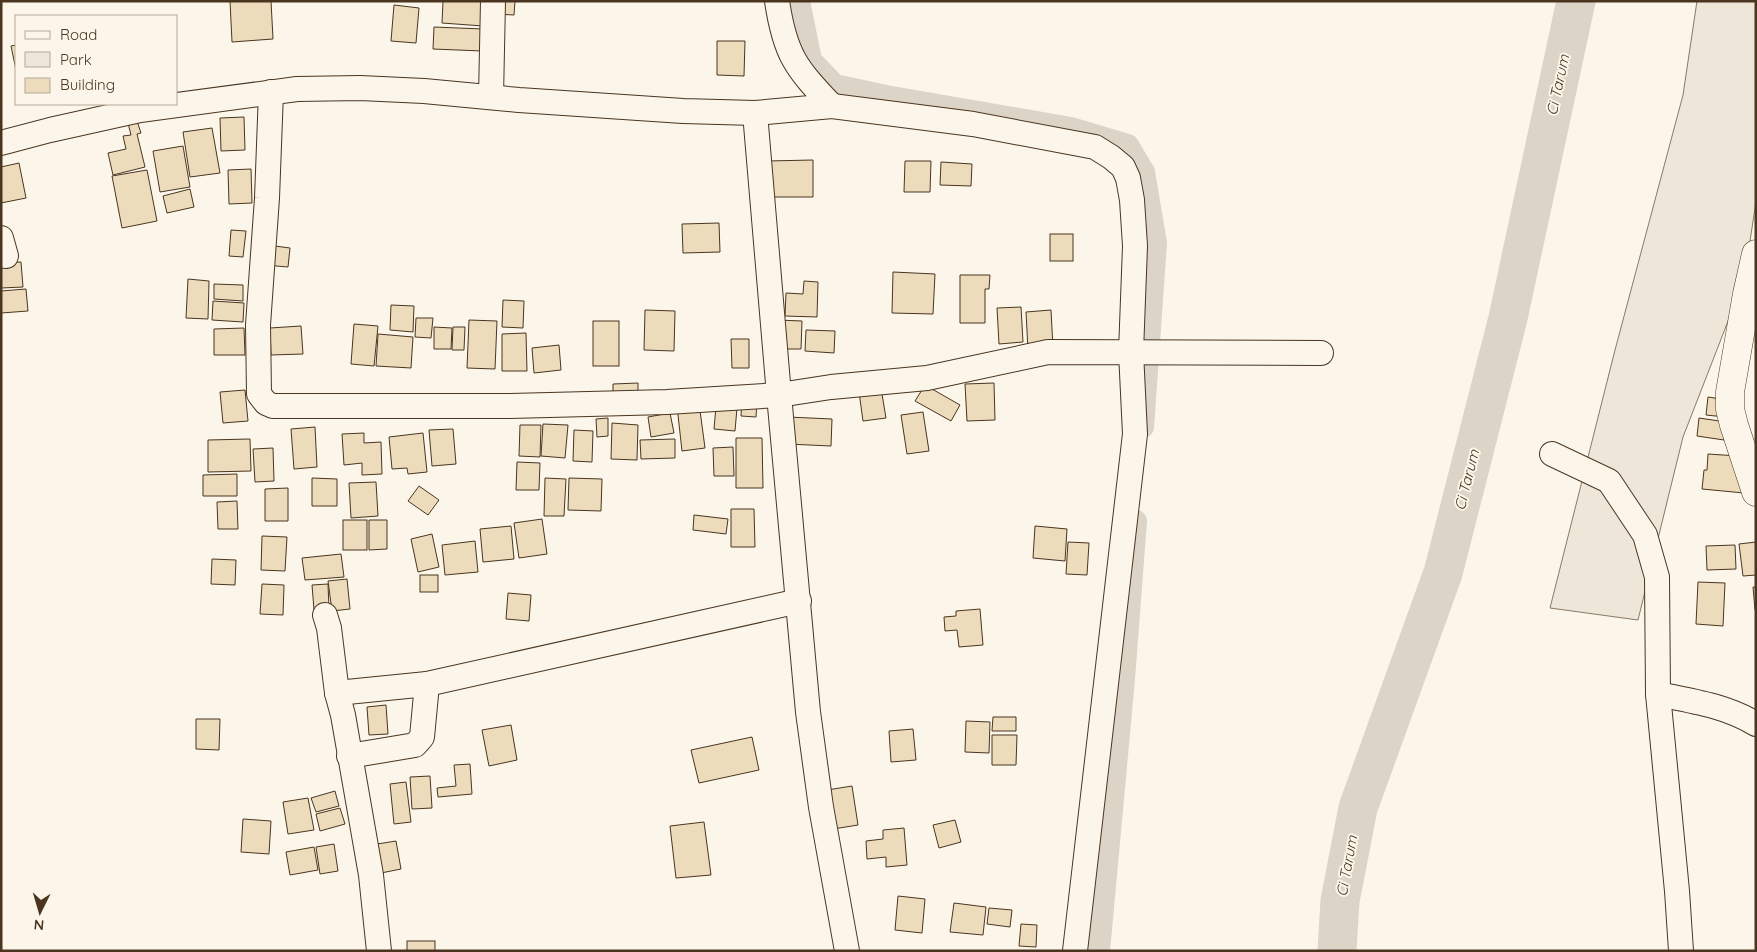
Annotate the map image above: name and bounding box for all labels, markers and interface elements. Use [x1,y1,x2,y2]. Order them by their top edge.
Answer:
legend [15,15,178,105]
text: Road [60,25,97,44]
text: Park [60,50,92,69]
water label: Ci Tarum [1542,52,1573,117]
text: Building [60,75,115,94]
water label: Ci Tarum [1450,447,1483,512]
water label: Ci Tarum [1332,834,1361,898]
north arrow [15,887,65,937]
text: N [33,916,45,934]

